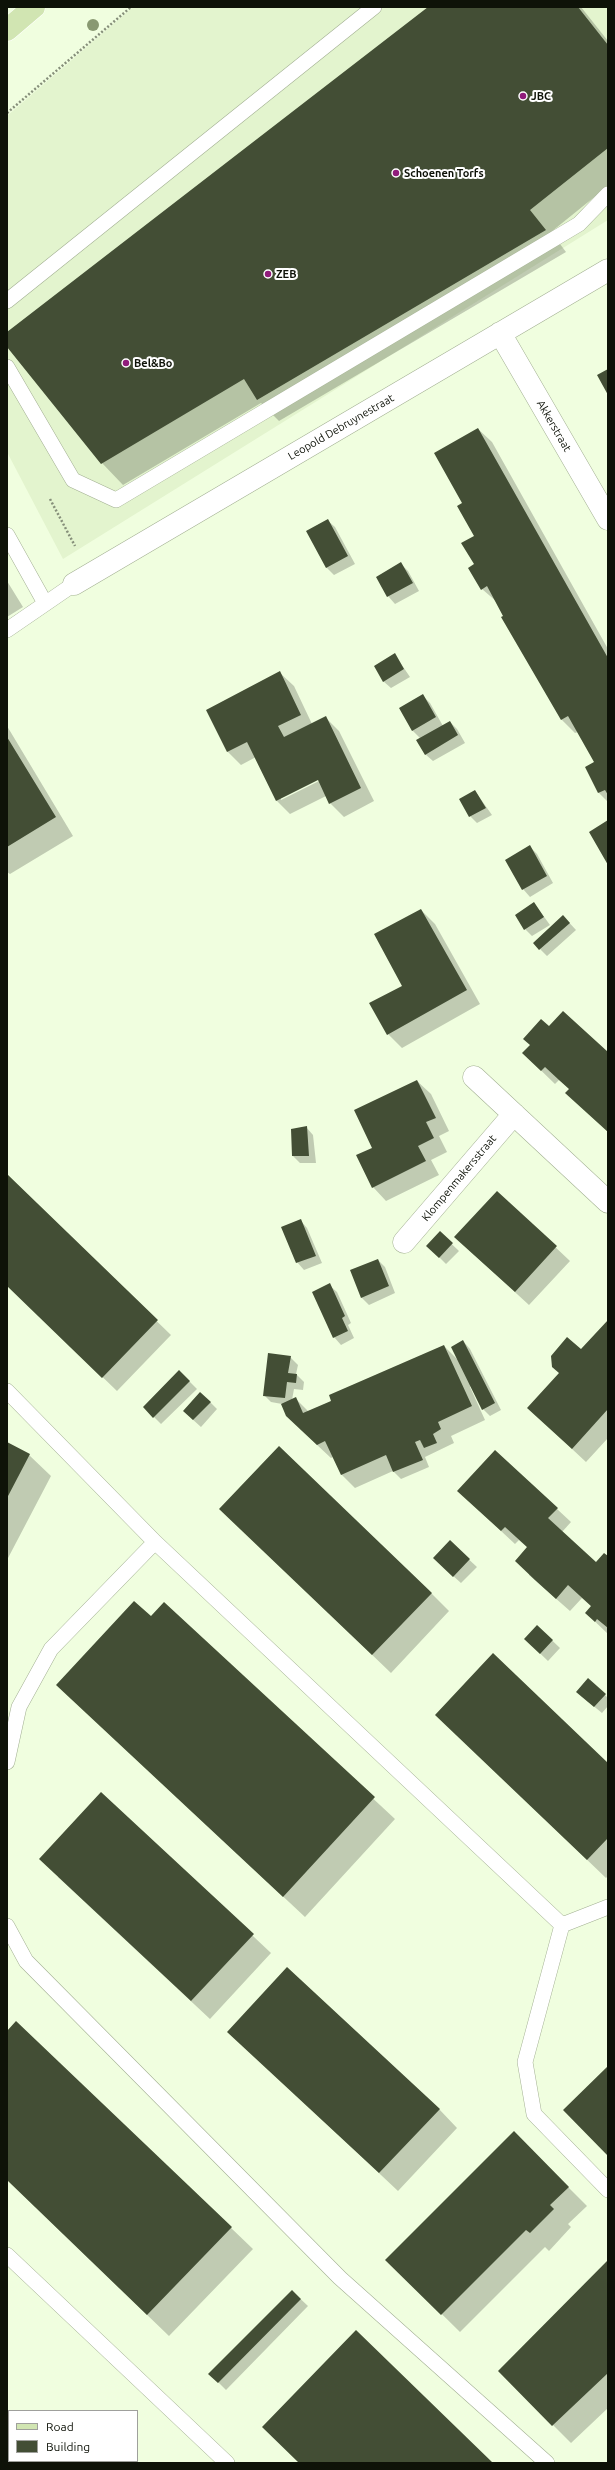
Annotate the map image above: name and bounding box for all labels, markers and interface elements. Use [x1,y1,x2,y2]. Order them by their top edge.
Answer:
place label: JBC [531,89,551,103]
marker: JBC [518,91,528,101]
place label: Schoenen Torfs [404,166,484,180]
marker: Schoenen Torfs [391,168,401,178]
place label: ZEB [276,267,296,281]
marker: ZEB [263,269,273,279]
place label: Bel&Bo [134,356,172,370]
marker: Bel&Bo [121,358,131,368]
street label: Leopold Debruynestraat [286,391,396,463]
street label: Akkerstraat [534,398,574,454]
street label: Klompenmakersstraat [419,1132,499,1224]
legend [8,2410,138,2462]
text: Road [46,2420,74,2433]
text: Building [46,2440,90,2453]

